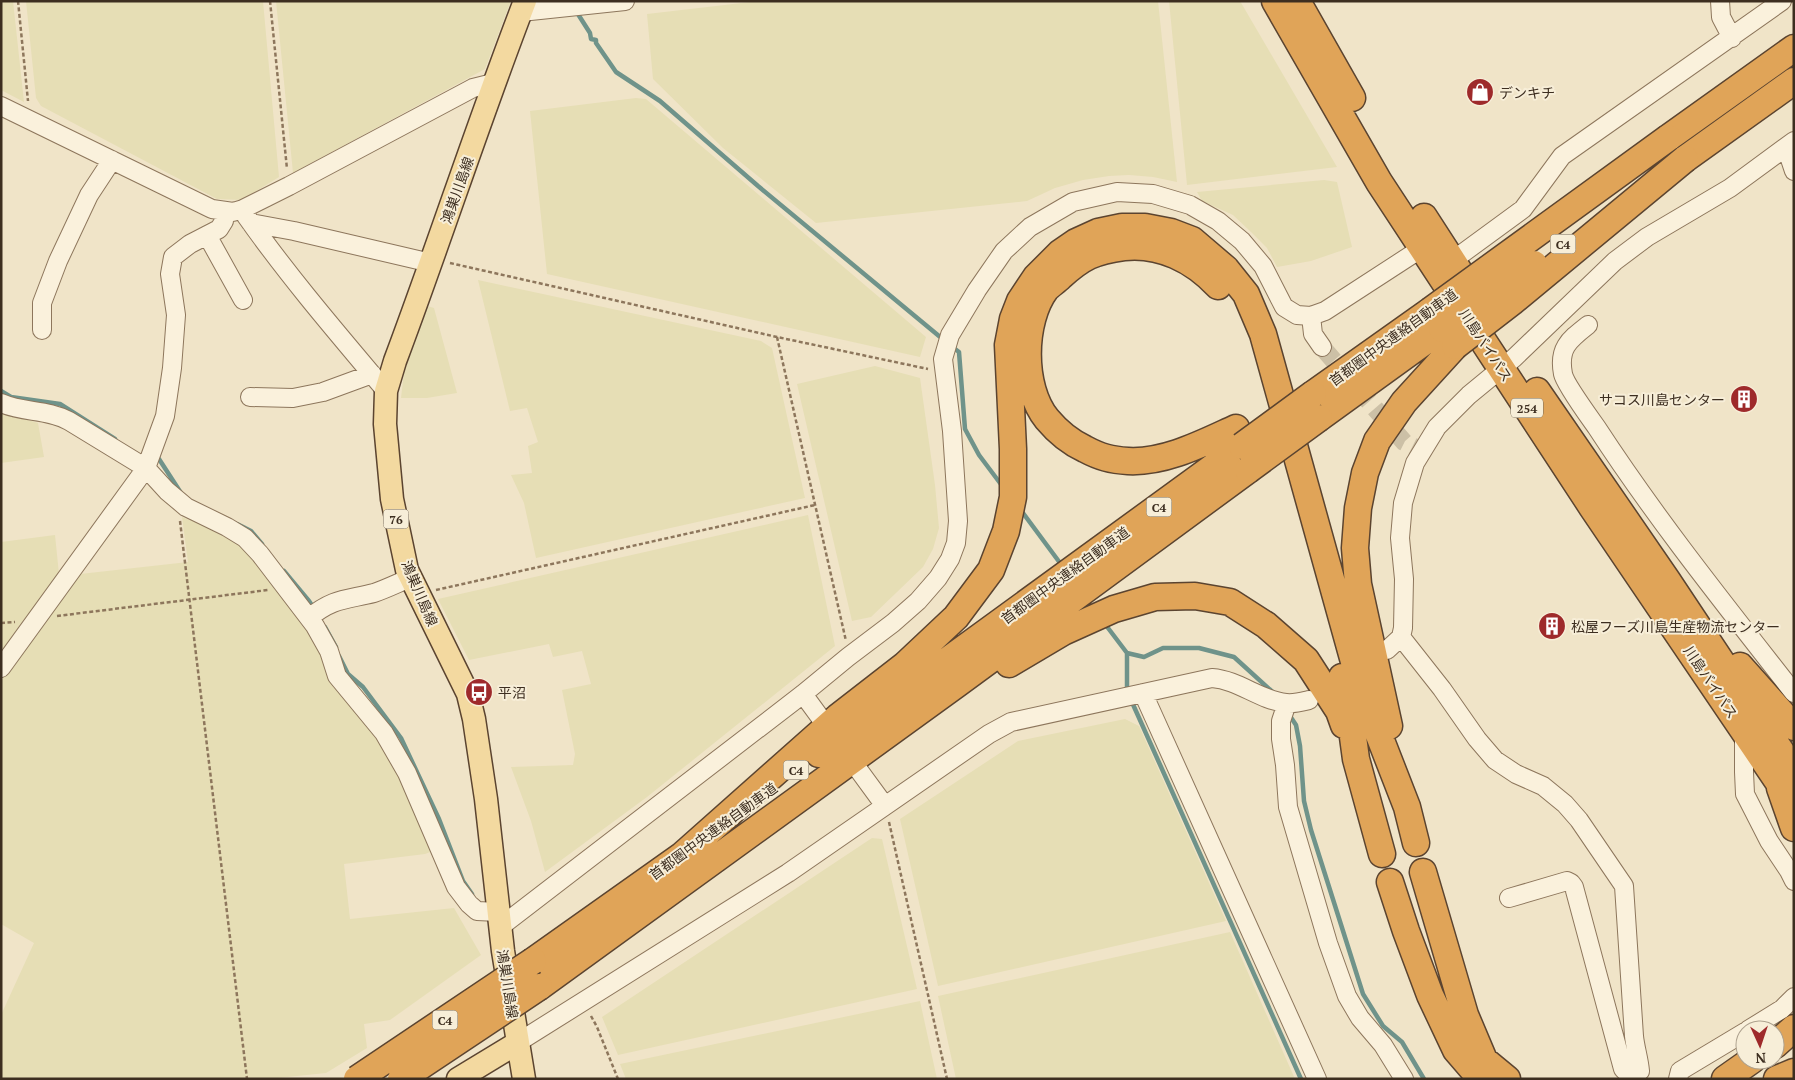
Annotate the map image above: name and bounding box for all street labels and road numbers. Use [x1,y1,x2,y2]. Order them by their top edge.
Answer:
street label: 鴻巣川島線 [436,154,478,226]
road number: C4 [1550,234,1576,253]
street label: 首都圏中央連絡自動車道 [1325,284,1461,390]
street label: 川島バイパス [1455,305,1517,385]
road number: 254 [1511,398,1543,418]
road number: C4 [1146,498,1172,516]
road number: 76 [384,509,408,528]
street label: 首都圏中央連絡自動車道 [997,522,1133,628]
street label: 鴻巣川島線 [398,557,442,629]
street label: 川島バイパス [1680,642,1742,722]
road number: C4 [784,760,808,780]
street label: 首都圏中央連絡自動車道 [645,778,781,884]
street label: 鴻巣川島線 [493,948,523,1020]
road number: C4 [432,1010,458,1030]

